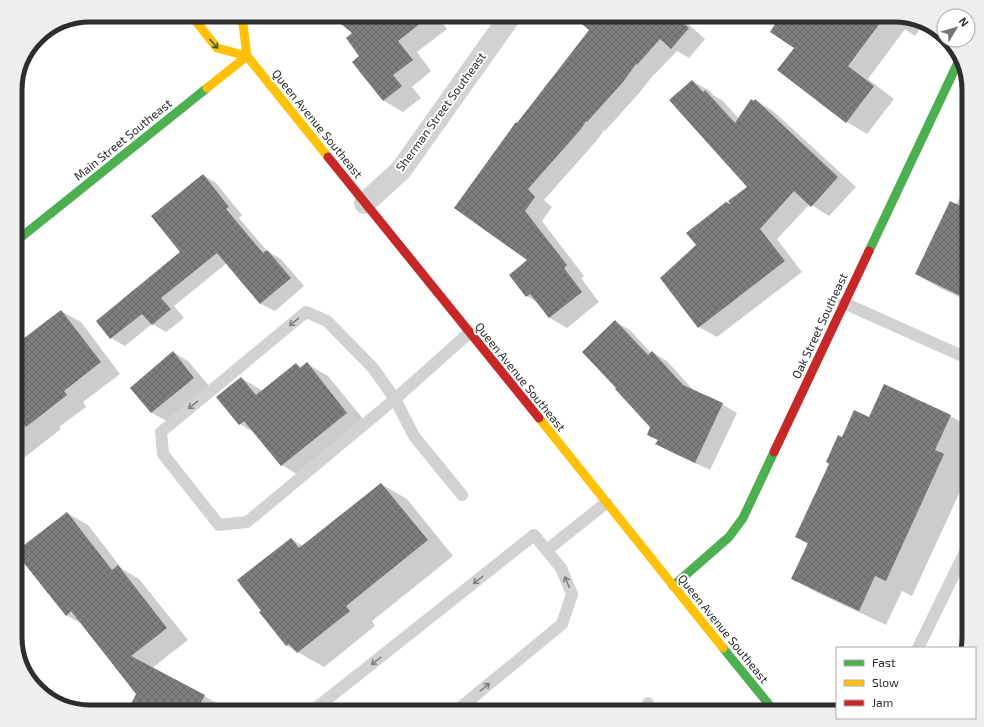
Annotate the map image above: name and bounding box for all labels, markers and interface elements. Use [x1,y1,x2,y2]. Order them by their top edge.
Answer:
north arrow [936,8,976,48]
text: N [957,14,972,29]
one-way arrow [209,38,218,49]
street label: Sherman Street Southeast [392,49,488,174]
street label: Queen Avenue Southeast [269,66,366,181]
street label: Main Street Southeast [71,95,174,183]
street label: Oak Street Southeast [788,270,850,381]
one-way arrow [288,318,299,327]
street label: Queen Avenue Southeast [472,319,569,434]
one-way arrow [188,400,199,409]
street label: Queen Avenue Southeast [675,571,772,686]
one-way arrow [473,575,484,584]
one-way arrow [563,577,570,589]
legend [836,647,976,719]
text: Fast [872,655,896,669]
one-way arrow [371,656,382,665]
text: Slow [872,675,899,689]
one-way arrow [479,683,490,692]
text: Jam [872,695,893,709]

